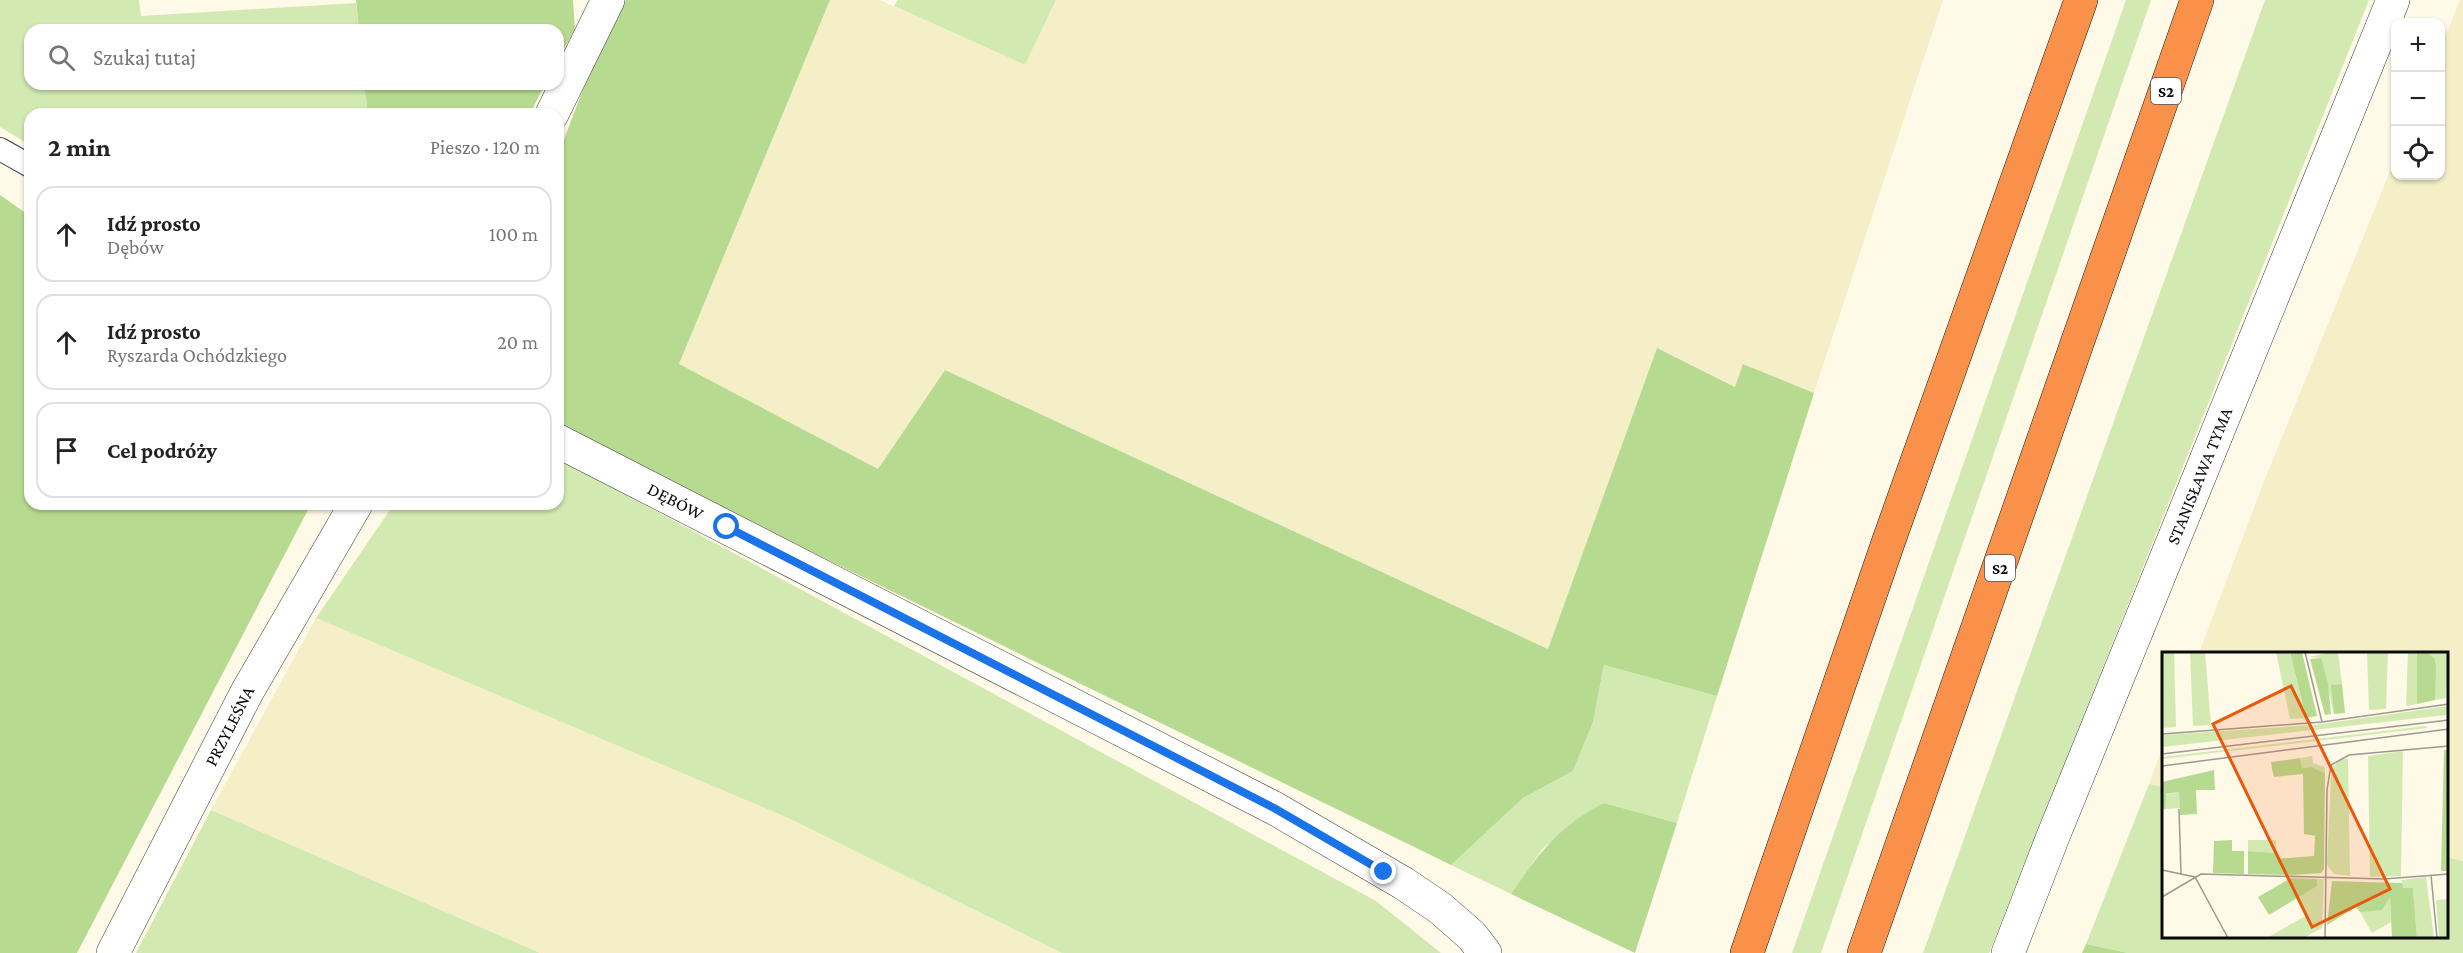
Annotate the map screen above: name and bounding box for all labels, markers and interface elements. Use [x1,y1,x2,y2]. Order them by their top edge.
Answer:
map controls [2391,18,2445,180]
button: + [2391,18,2445,72]
search box [24,24,564,90]
icon: search [45,41,78,74]
text: Szukaj tutaj [93,45,196,70]
button: − [2391,72,2445,126]
road number: S2 [2151,78,2181,104]
button: locate [2391,126,2445,180]
text: 2 min [48,133,111,162]
text: Pieszo · 120 m [430,136,540,158]
text: Idź prosto [107,211,201,236]
icon: ahead [50,218,83,251]
text: 100 m [489,223,538,245]
text: Dębów [107,236,164,258]
text: Idź prosto [107,319,201,344]
icon: ahead [50,326,83,359]
text: 20 m [497,331,538,353]
text: Ryszarda Ochódzkiego [107,344,287,366]
street label: STANISŁAWA TYMA [2163,404,2237,548]
icon: arrive [50,434,83,467]
text: Cel podróży [107,438,217,463]
street label: DĘBÓW [644,479,707,524]
route start [713,513,739,539]
road number: S2 [1985,555,2015,581]
inset map [2162,652,2448,938]
street label: PRZYLEŚNA [201,682,259,769]
route end [1370,858,1396,884]

